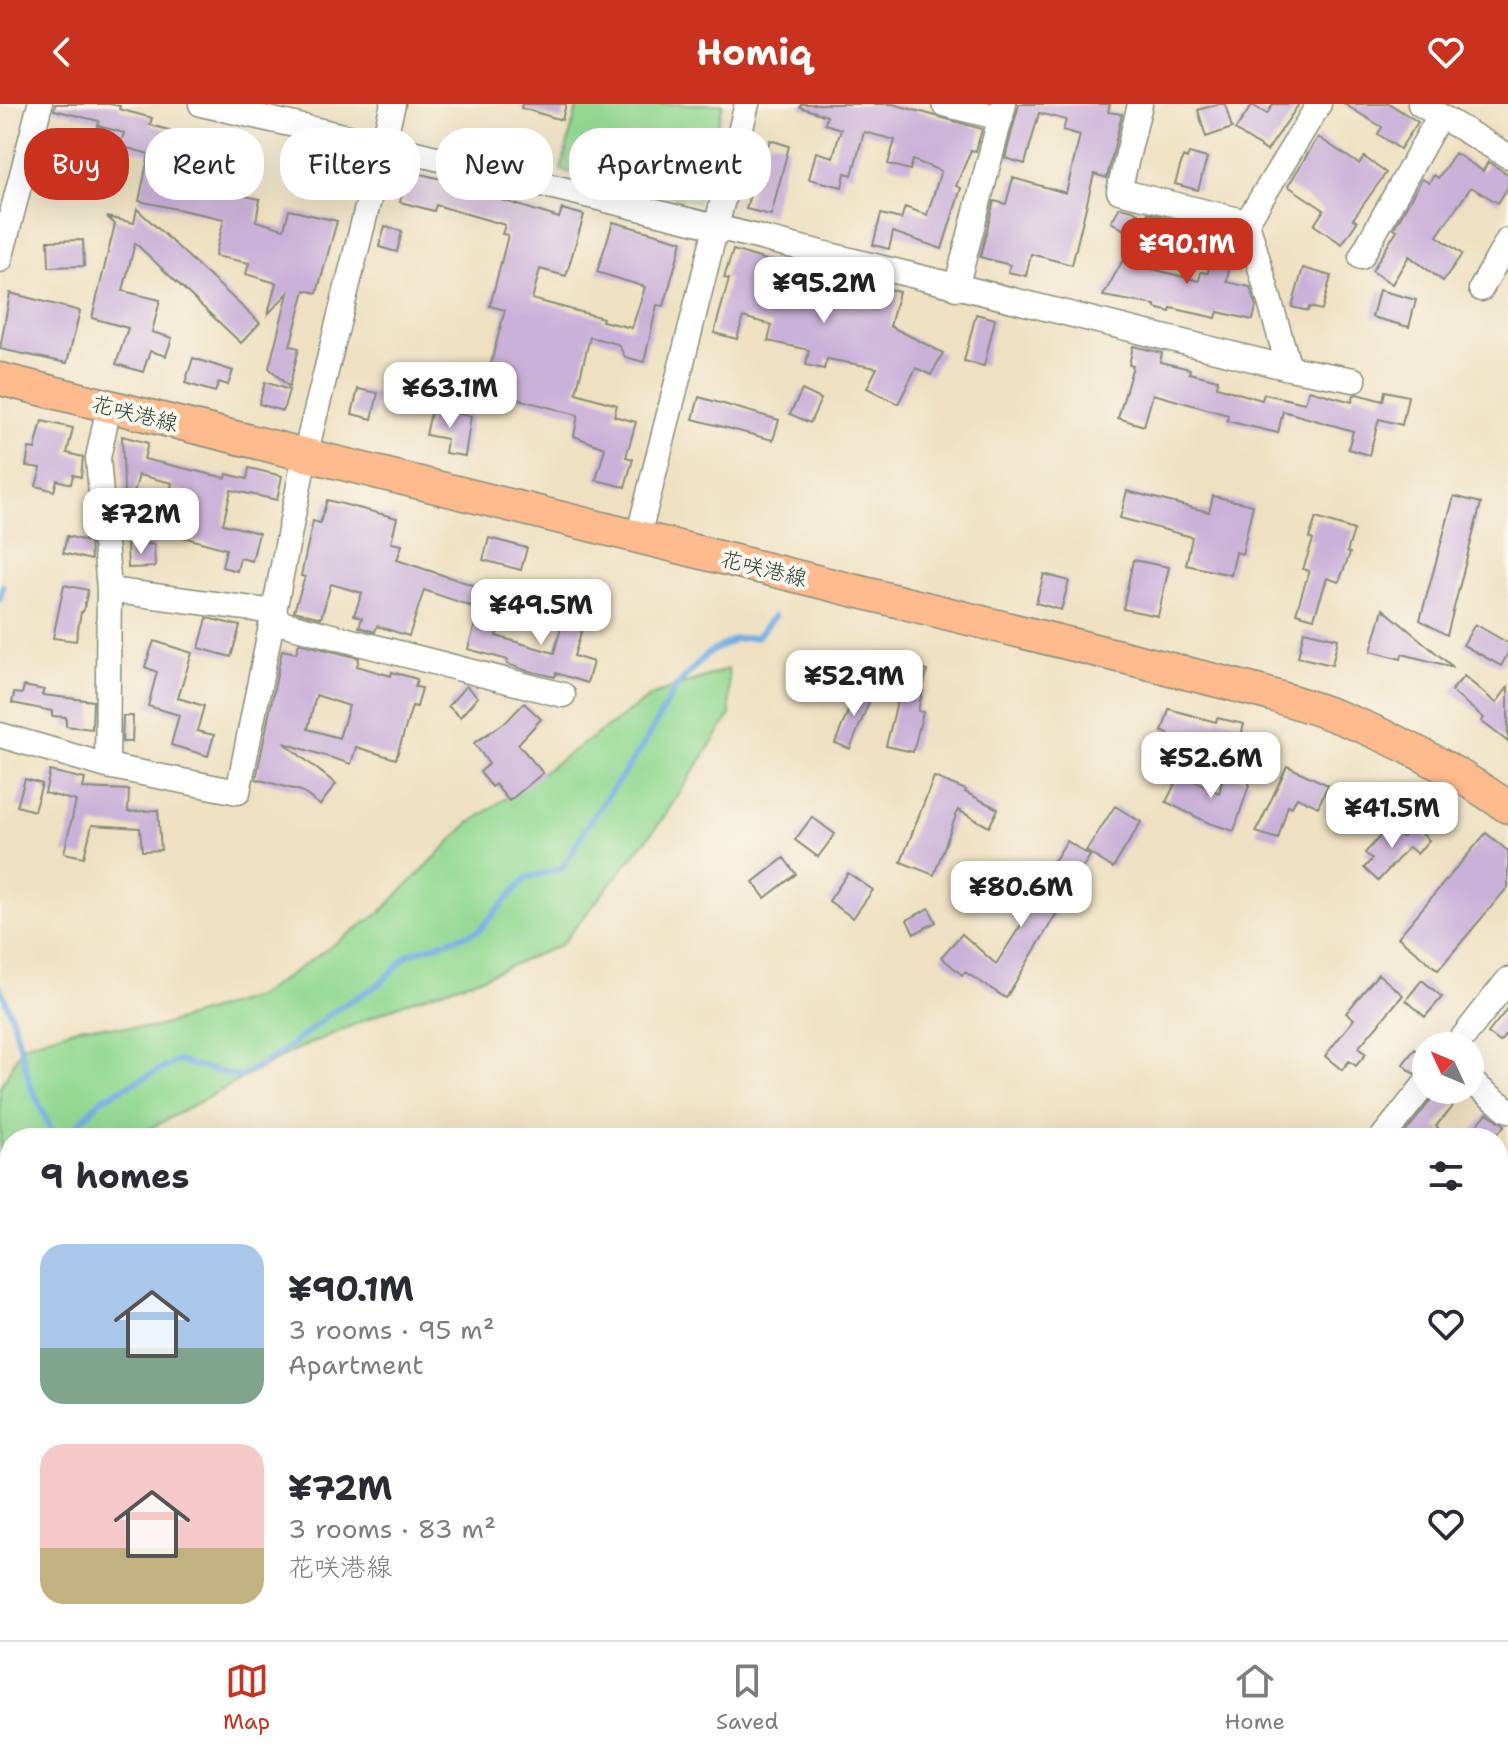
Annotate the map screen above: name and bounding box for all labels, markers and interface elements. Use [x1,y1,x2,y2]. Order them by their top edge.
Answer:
text: Homiq [696,28,812,77]
icon: back [40,30,84,74]
icon: heart [1424,30,1468,74]
chip: Buy [24,128,129,200]
chip: Rent [145,128,264,200]
chip: Filters [280,128,420,200]
chip: New [436,128,553,200]
chip: Apartment [569,128,771,200]
pin: ¥90.1M [1122,218,1252,286]
text: ¥90.1M [1139,226,1235,261]
pin: ¥95.2M [759,257,889,325]
text: ¥95.2M [772,265,876,300]
pin: ¥63.1M [385,362,515,430]
text: ¥63.1M [402,370,498,405]
street label: 花咲港線 [89,389,181,438]
pin: ¥72M [94,488,188,556]
text: ¥72M [101,496,181,531]
street label: 花咲港線 [718,544,810,593]
pin: ¥49.5M [476,579,606,647]
text: ¥49.5M [489,587,593,622]
pin: ¥52.9M [789,650,919,718]
text: ¥52.9M [804,658,904,693]
pin: ¥52.6M [1146,732,1276,800]
text: ¥52.6M [1159,740,1263,775]
pin: ¥41.5M [1327,782,1457,850]
text: ¥41.5M [1344,790,1440,825]
pin: ¥80.6M [956,861,1086,929]
text: ¥80.6M [969,869,1073,904]
north arrow [1412,1032,1484,1104]
map controls [1412,1032,1484,1104]
text: 9 homes [40,1153,189,1199]
icon: filters [1424,1154,1468,1198]
text: ¥90.1M [288,1266,414,1312]
icon: home [104,1276,200,1372]
icon: heart [1424,1302,1468,1346]
text: 3 rooms · 95 m² [288,1312,495,1347]
text: Apartment [288,1347,424,1382]
text: ¥72M [288,1465,392,1511]
icon: home [104,1476,200,1572]
icon: heart [1424,1502,1468,1546]
text: 3 rooms · 83 m² [288,1511,496,1546]
text: 花咲港線 [288,1549,392,1584]
tab: Map [223,1659,270,1736]
tab: Saved [716,1659,779,1736]
tab: Home [1225,1659,1285,1736]

